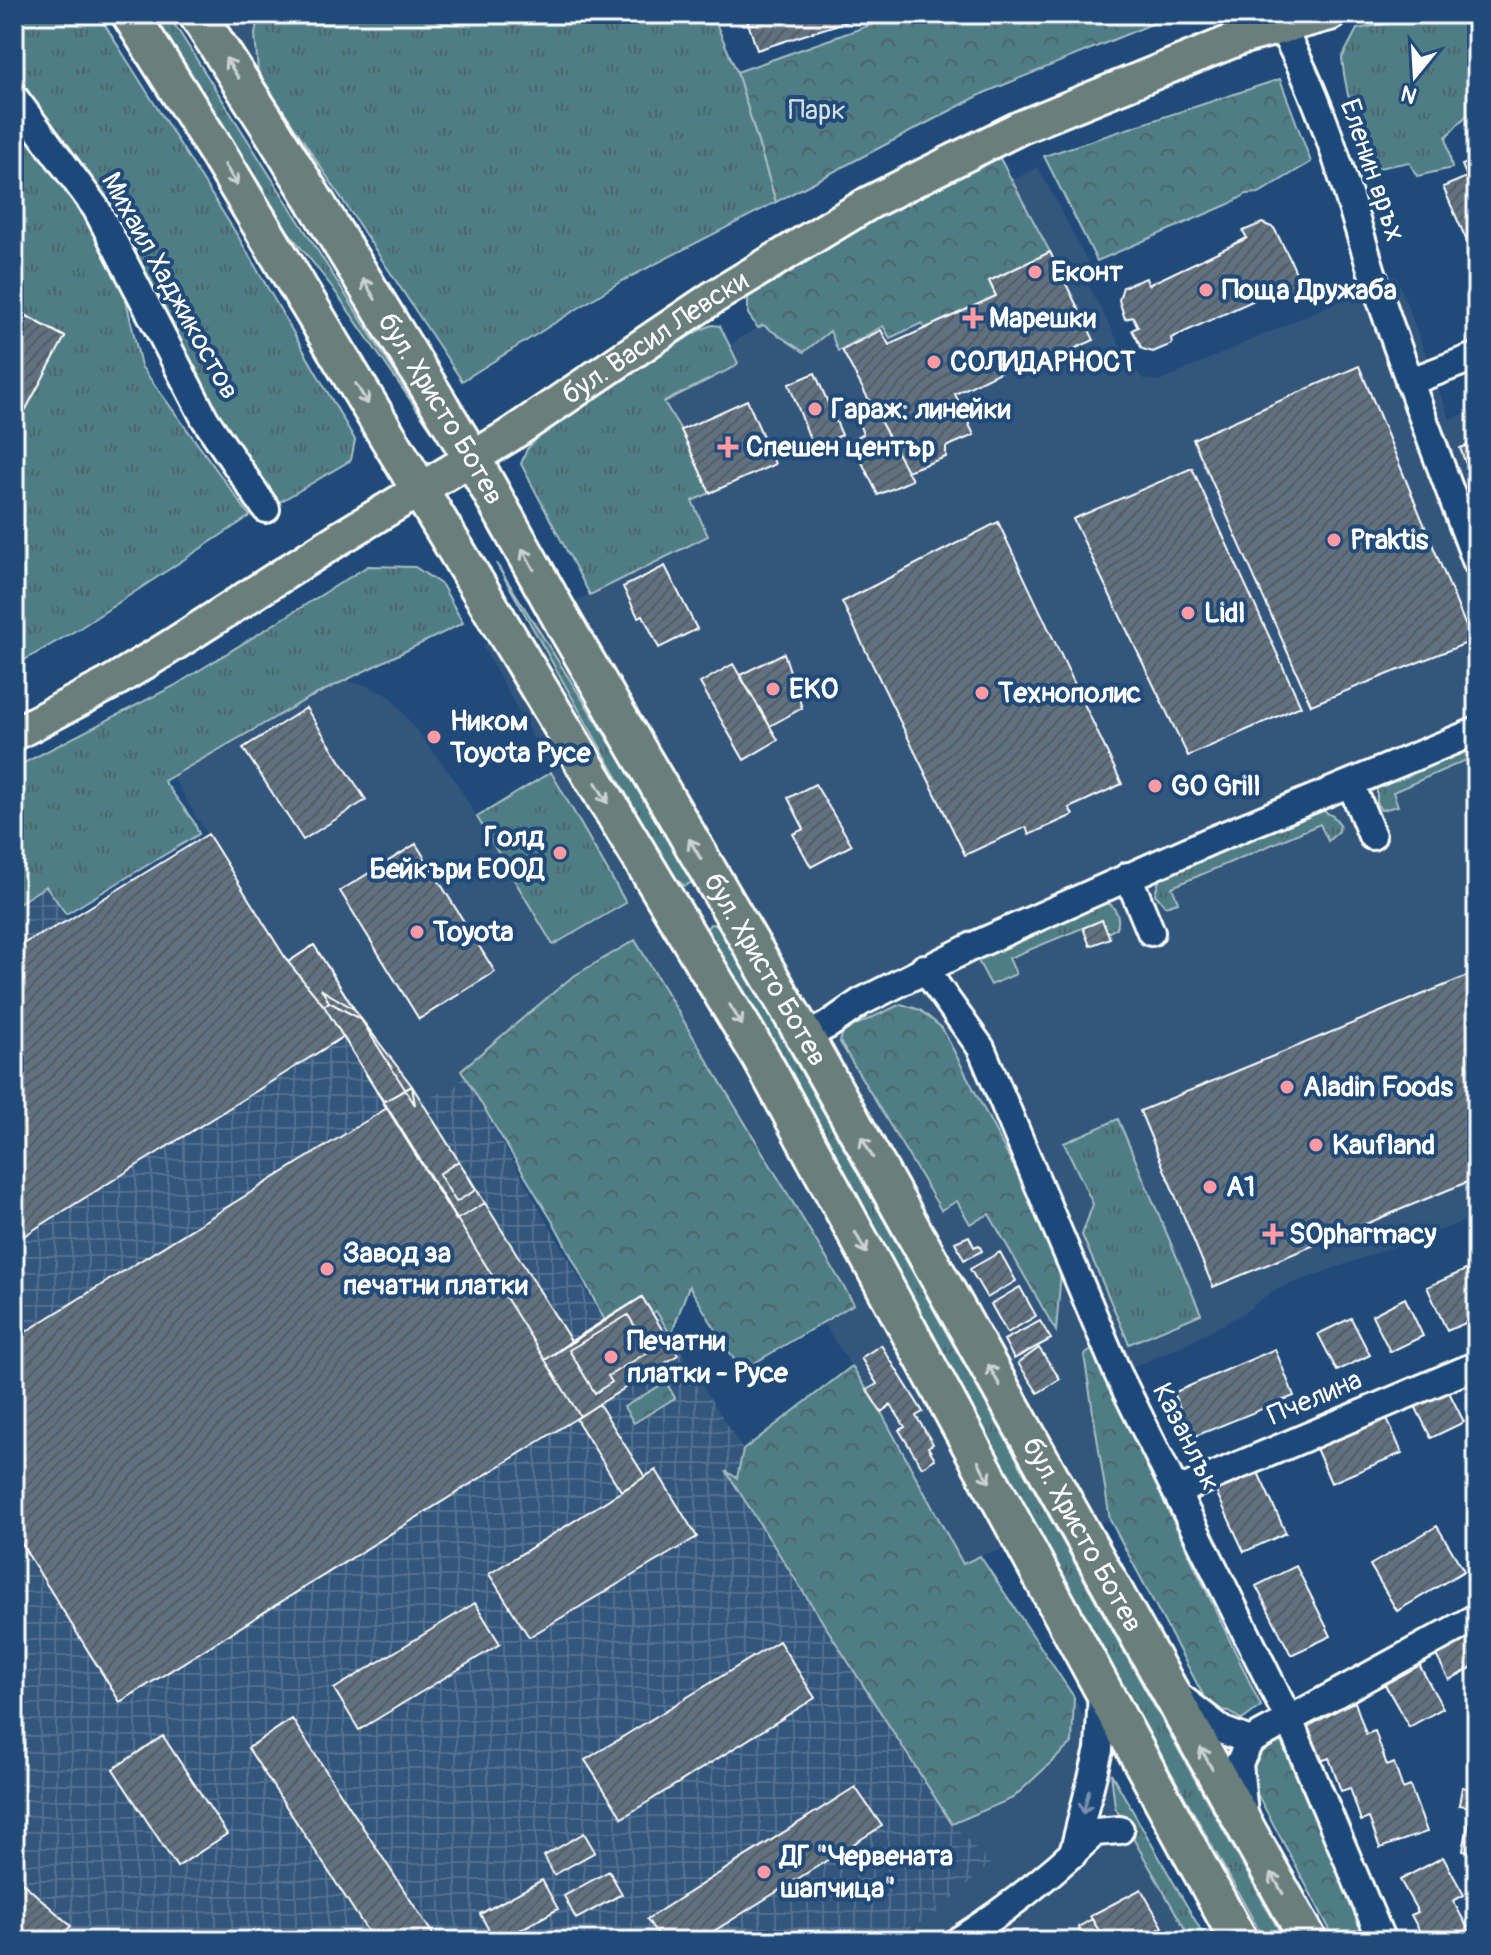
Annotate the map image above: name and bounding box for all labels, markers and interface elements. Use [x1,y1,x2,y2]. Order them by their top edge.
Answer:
north arrow [1375,36,1455,116]
one-way arrow [224,57,240,80]
text: N [1398,78,1421,110]
park label: Парк [788,93,846,128]
street label: Еленин връх [1331,94,1413,246]
one-way arrow [223,163,239,186]
street label: Михаил Хаджикостов [93,166,247,406]
place label: Еконт [1051,255,1124,290]
street label: бул. Васил Левски [555,263,755,412]
marker: Еконт [1026,263,1044,281]
place label: Поща Дружаба [1222,273,1397,308]
one-way arrow [360,278,376,301]
marker: Поща Дружаба [1197,281,1215,299]
place label: Марешки [989,301,1096,336]
street label: бул. Христо Ботев [370,306,512,511]
marker: Марешки [964,309,982,327]
place label: СОЛИДАРНОСТ [950,345,1136,380]
marker: СОЛИДАРНОСТ [925,353,943,371]
one-way arrow [355,382,371,405]
place label: Гараж: линейки [831,392,1011,427]
marker: Гараж: линейки [806,400,824,418]
place label: Спешен център [746,430,935,465]
marker: Спешен център [717,436,739,458]
place label: Praktis [1350,523,1429,558]
marker: Praktis [1325,531,1343,549]
one-way arrow [520,547,535,571]
place label: Lidl [1204,596,1245,631]
marker: Lidl [1179,604,1197,622]
place label: EKO [789,672,838,707]
place label: Технополис [997,676,1141,711]
marker: EKO [764,680,782,698]
marker: Технополис [973,684,991,702]
place label: Ником Toyota Русе [449,704,592,771]
marker: Ником Toyota Русе [425,728,443,746]
place label: GO Grill [1171,769,1260,804]
marker: GO Grill [1146,777,1164,795]
one-way arrow [595,781,611,804]
place label: Голд Бейкъри ЕООД [370,820,545,887]
one-way arrow [687,838,703,861]
marker: Голд Бейкъри ЕООД [551,844,569,862]
street label: бул. Христо Ботев [696,866,835,1072]
place label: Toyota [432,915,514,950]
marker: Toyota [408,923,426,941]
one-way arrow [729,1003,744,1027]
place label: Aladin Foods [1303,1070,1453,1105]
marker: Aladin Foods [1278,1078,1296,1096]
place label: Kaufland [1332,1128,1435,1163]
one-way arrow [859,1136,874,1160]
marker: Kaufland [1307,1136,1325,1154]
place label: A1 [1226,1170,1255,1205]
marker: A1 [1201,1178,1219,1196]
place label: SOpharmacy [1289,1217,1437,1252]
marker: SOpharmacy [1264,1225,1282,1243]
one-way arrow [854,1231,870,1255]
place label: Завод за печатни платки [343,1236,528,1303]
marker: Завод за печатни платки [318,1260,336,1278]
place label: Печатни платки - Русе [627,1324,789,1391]
marker: Печатни платки - Русе [602,1348,620,1366]
one-way arrow [985,1363,1001,1387]
street label: Пчелина [1263,1363,1367,1433]
street label: Казанлък [1144,1377,1228,1497]
street label: бул. Христо Ботев [1014,1431,1151,1638]
one-way arrow [977,1460,993,1484]
one-way arrow [1198,1747,1214,1770]
one-way arrow [1078,1789,1093,1814]
place label: ДГ "Червената шапчица" [778,1839,953,1906]
marker: ДГ "Червената шапчица" [755,1863,773,1881]
one-way arrow [1269,1872,1285,1895]

